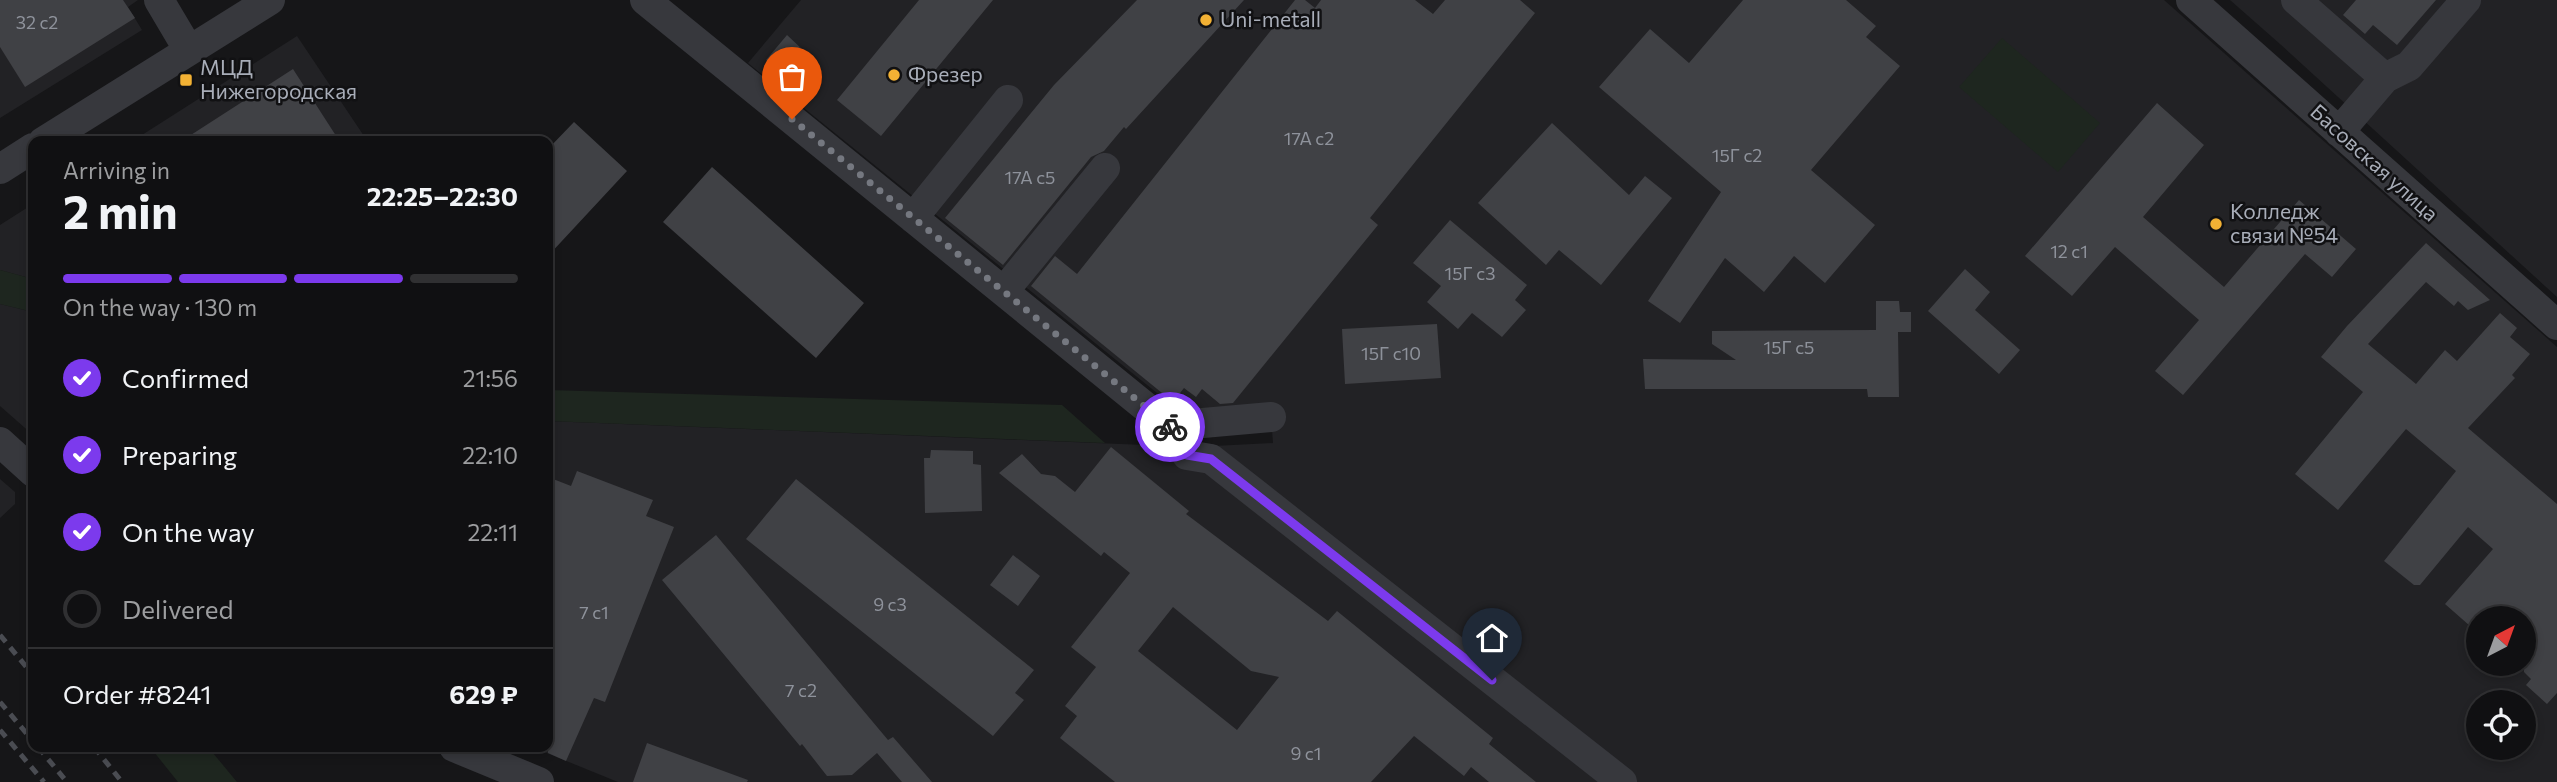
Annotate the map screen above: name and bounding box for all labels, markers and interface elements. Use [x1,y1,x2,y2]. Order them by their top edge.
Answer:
place label: Uni-metall [1220,6,1321,31]
house number: 32 с2 [16,11,58,33]
marker: Uni-metall [1198,12,1214,28]
pin [762,47,822,119]
place label: МЦД Нижегородская [200,54,357,103]
icon: bag [773,58,811,96]
place label: Фрезер [908,61,983,86]
marker: Фрезер [886,67,902,83]
marker: МЦД Нижегородская [178,72,194,88]
street label: Басовская улица [2306,98,2444,226]
house number: 17А с2 [1284,127,1334,149]
house number: 15Г с2 [1712,144,1762,166]
text: Arriving in [63,156,170,184]
house number: 17А с5 [1005,166,1055,188]
text: 22:25–22:30 [367,180,518,211]
text: 2 min [63,182,178,238]
place label: Колледж связи №54 [2230,198,2338,247]
marker: Колледж связи №54 [2208,216,2224,232]
house number: 12 с1 [2050,240,2088,262]
house number: 15Г с3 [1445,262,1495,284]
text: On the way · 130 m [63,293,257,321]
house number: 15Г с5 [1764,336,1814,358]
house number: 15Г с10 [1361,342,1421,364]
icon: check [63,359,101,397]
text: Confirmed [122,362,249,393]
text: 21:56 [463,364,518,392]
courier [1135,392,1205,462]
icon: bike [1151,408,1189,446]
icon: check [63,436,101,474]
text: Preparing [122,439,237,470]
text: 22:10 [462,441,518,469]
icon: check [63,513,101,551]
text: On the way [122,516,255,547]
text: 22:11 [467,518,518,546]
text: Delivered [122,593,233,624]
house number: 9 с3 [873,593,907,615]
house number: 7 с1 [579,601,609,623]
north arrow [2466,606,2536,676]
map controls [2466,606,2536,760]
pin [1462,608,1522,680]
icon: home [1473,619,1511,657]
text: Order #8241 [63,678,212,709]
text: 629 ₽ [449,678,518,709]
house number: 7 с2 [785,679,817,701]
button: locate [2466,690,2536,760]
house number: 9 с1 [1291,742,1321,764]

